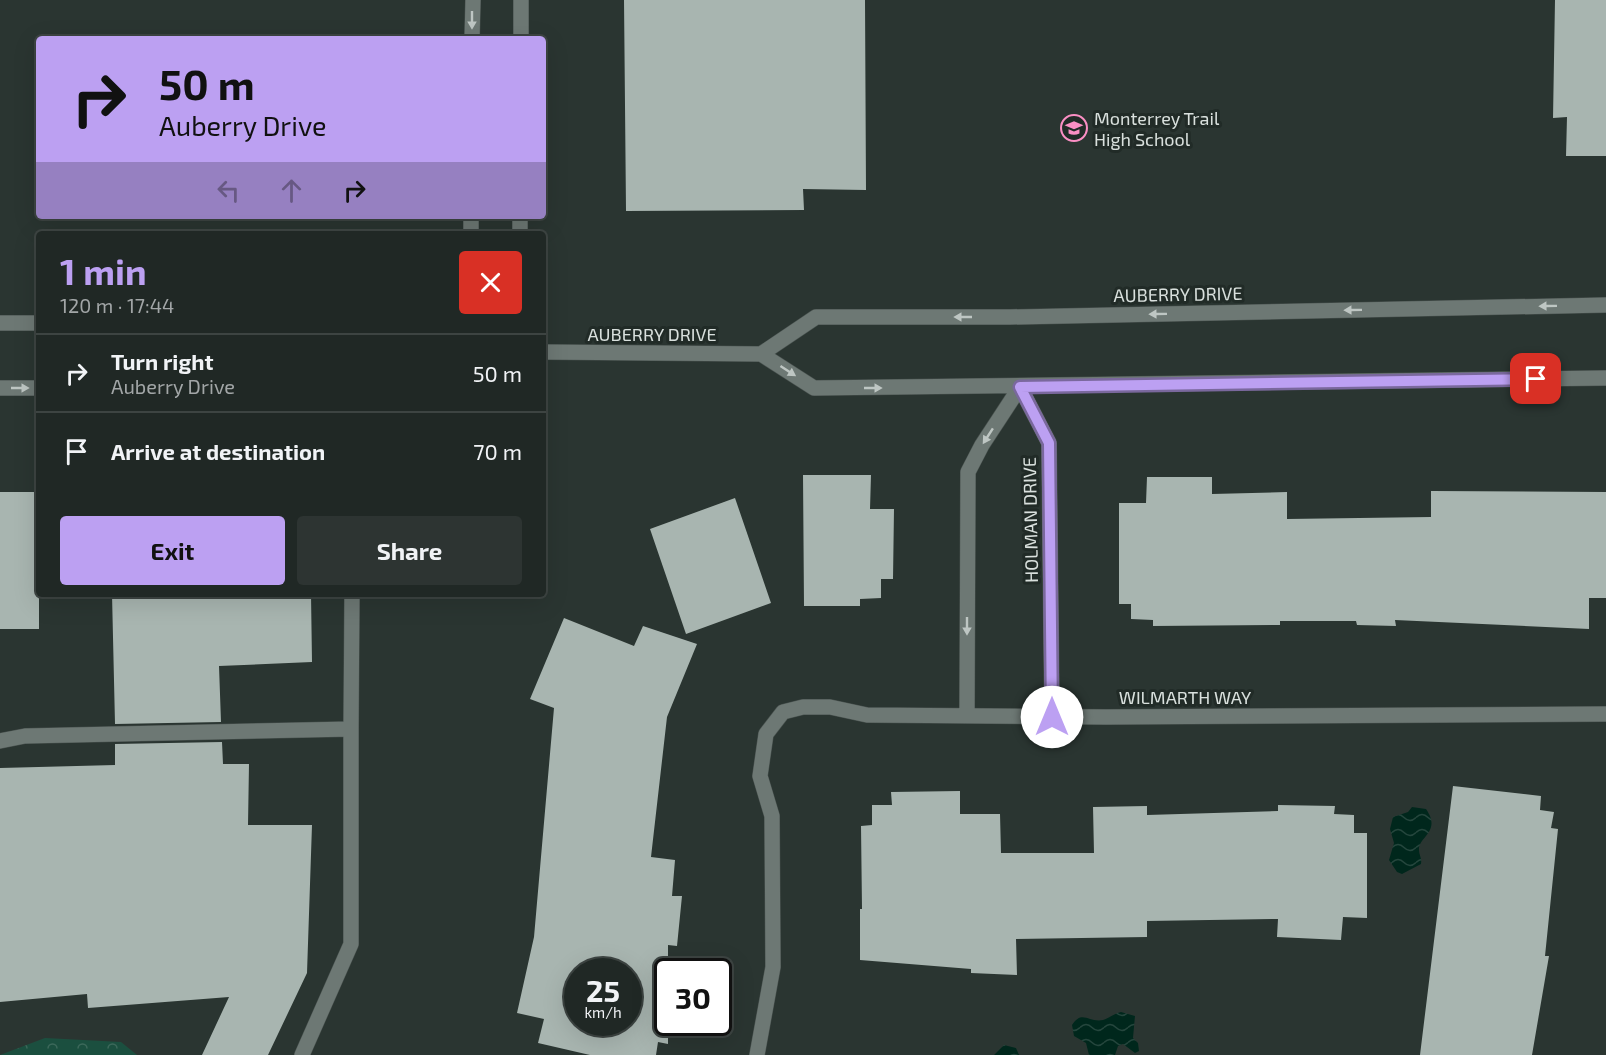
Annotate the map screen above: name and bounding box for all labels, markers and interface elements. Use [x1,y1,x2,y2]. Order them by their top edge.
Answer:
one-way arrow [468,10,477,29]
text: 50 m [159,58,255,108]
icon: right [60,60,138,138]
place label: Monterrey Trail High School [1094,107,1220,150]
text: Auberry Drive [159,109,327,141]
school or university icon: Monterrey Trail High School [1059,113,1089,143]
icon: left [212,174,245,207]
icon: ahead [275,174,308,207]
icon: right [338,174,371,207]
text: 1 min [60,249,147,292]
button: close [459,251,522,314]
street label: AUBERRY DRIVE [1113,282,1243,306]
text: 120 m · 17:44 [60,293,174,317]
one-way arrow [1538,302,1557,311]
one-way arrow [1343,305,1362,315]
one-way arrow [1148,309,1167,319]
one-way arrow [953,312,972,322]
street label: AUBERRY DRIVE [587,323,717,345]
text: Turn right [111,348,213,374]
pin [1510,353,1561,404]
icon: right [60,357,93,390]
text: 50 m [473,360,522,386]
icon: arrive [1519,362,1552,395]
one-way arrow [779,365,795,377]
text: Auberry Drive [111,374,235,398]
one-way arrow [10,383,29,393]
one-way arrow [863,383,882,393]
one-way arrow [982,427,994,443]
icon: arrive [60,435,93,468]
text: Arrive at destination [111,438,325,464]
text: 70 m [473,438,522,464]
street label: HOLMAN DRIVE [1018,457,1042,583]
button: Exit [60,516,285,585]
button: Share [297,516,522,585]
one-way arrow [962,616,972,635]
position arrow [1020,685,1084,749]
street label: WILMARTH WAY [1119,686,1252,708]
speed limit sign: 30 [654,958,732,1036]
text: 25 [586,972,620,1008]
text: km/h [584,1003,622,1021]

